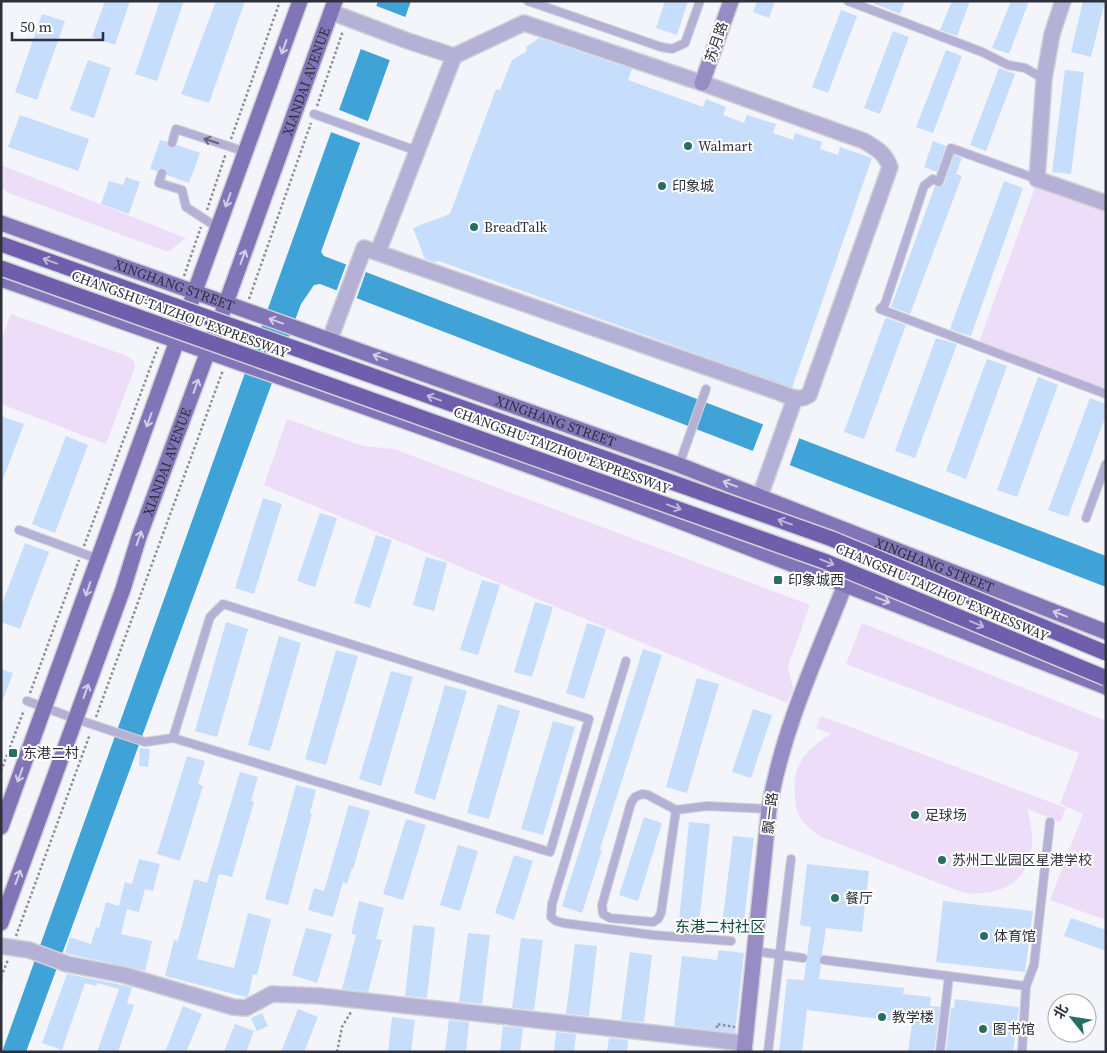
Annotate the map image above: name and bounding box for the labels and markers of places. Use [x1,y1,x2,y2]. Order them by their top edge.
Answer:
place label: Walmart [698,136,753,156]
marker: Walmart [682,140,694,152]
place label: 印象城 [672,176,714,196]
marker: 印象城 [656,180,668,192]
place label: BreadTalk [484,217,548,237]
marker: BreadTalk [468,221,480,233]
place label: 印象城西 [788,570,844,590]
marker: 印象城西 [772,574,784,586]
place label: 东港二村 [23,743,79,763]
marker: 东港二村 [7,747,19,759]
place label: 足球场 [925,805,967,825]
marker: 足球场 [909,809,921,821]
place label: 苏州工业园区星港学校 [952,850,1092,870]
marker: 苏州工业园区星港学校 [936,854,948,866]
place label: 餐厅 [845,888,873,908]
marker: 餐厅 [829,892,841,904]
place label: 体育馆 [994,926,1036,946]
marker: 体育馆 [978,930,990,942]
place label: 教学楼 [892,1007,934,1027]
marker: 教学楼 [876,1011,888,1023]
place label: 图书馆 [993,1019,1035,1039]
marker: 图书馆 [977,1023,989,1035]

